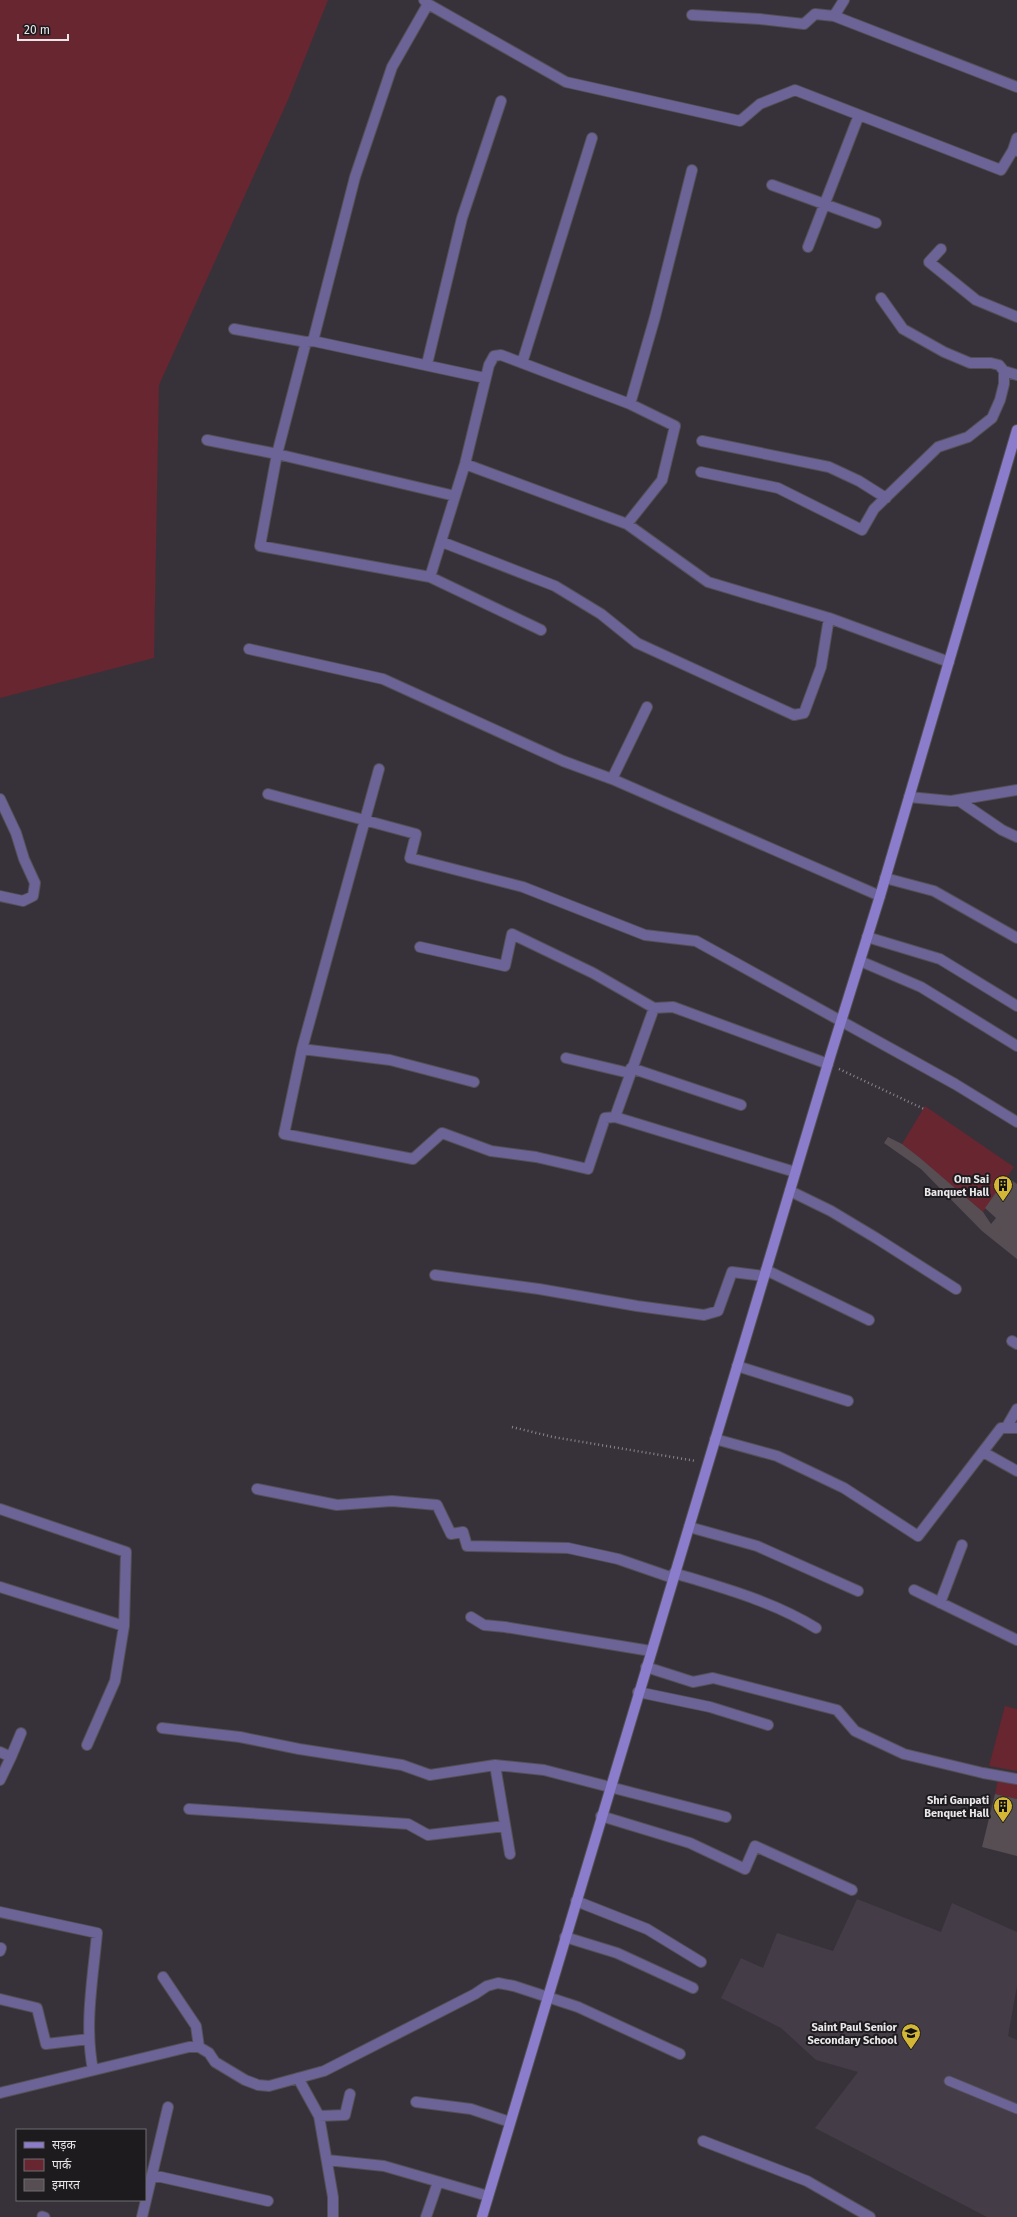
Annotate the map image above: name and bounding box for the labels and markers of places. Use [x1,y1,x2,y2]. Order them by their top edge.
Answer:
place label: Om Sai Banquet Hall [924,1173,990,1199]
building icon: Om Sai Banquet Hall [992,1174,1014,1202]
place label: Shri Ganpati Benquet Hall [924,1794,990,1820]
building icon: Shri Ganpati Benquet Hall [992,1795,1014,1823]
place label: Saint Paul Senior Secondary School [807,2021,898,2047]
school or university icon: Saint Paul Senior Secondary School [900,2022,922,2050]

